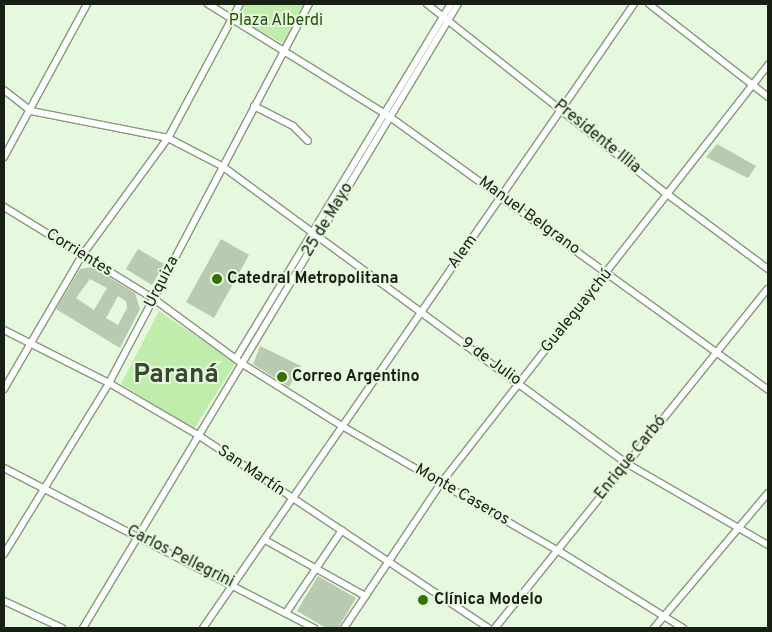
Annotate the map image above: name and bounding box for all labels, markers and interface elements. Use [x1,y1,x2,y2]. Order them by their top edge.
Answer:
park label: Plaza Alberdi [229,11,323,31]
street label: Presidente Illia [550,96,644,178]
street label: Manuel Belgrano [475,173,583,259]
street label: 25 de Mayo [298,180,358,260]
street label: Corrientes [42,225,116,281]
street label: Alem [444,231,482,273]
street label: Urquiza [141,253,183,311]
street label: Gualeguaychú [537,265,617,357]
place label: Catedral Metropolitana [227,269,398,289]
marker: Catedral Metropolitana [211,273,223,285]
street label: 9 de Julio [457,334,525,390]
district label: Paraná [133,360,219,392]
place label: Correo Argentino [292,367,420,387]
marker: Correo Argentino [276,371,288,383]
street label: Enrique Carbó [591,412,671,504]
street label: San Martín [213,441,289,501]
street label: Monte Caseros [411,460,513,530]
street label: Carlos Pellegrini [123,522,237,592]
place label: Clínica Modelo [434,590,543,610]
marker: Clínica Modelo [416,593,430,607]

